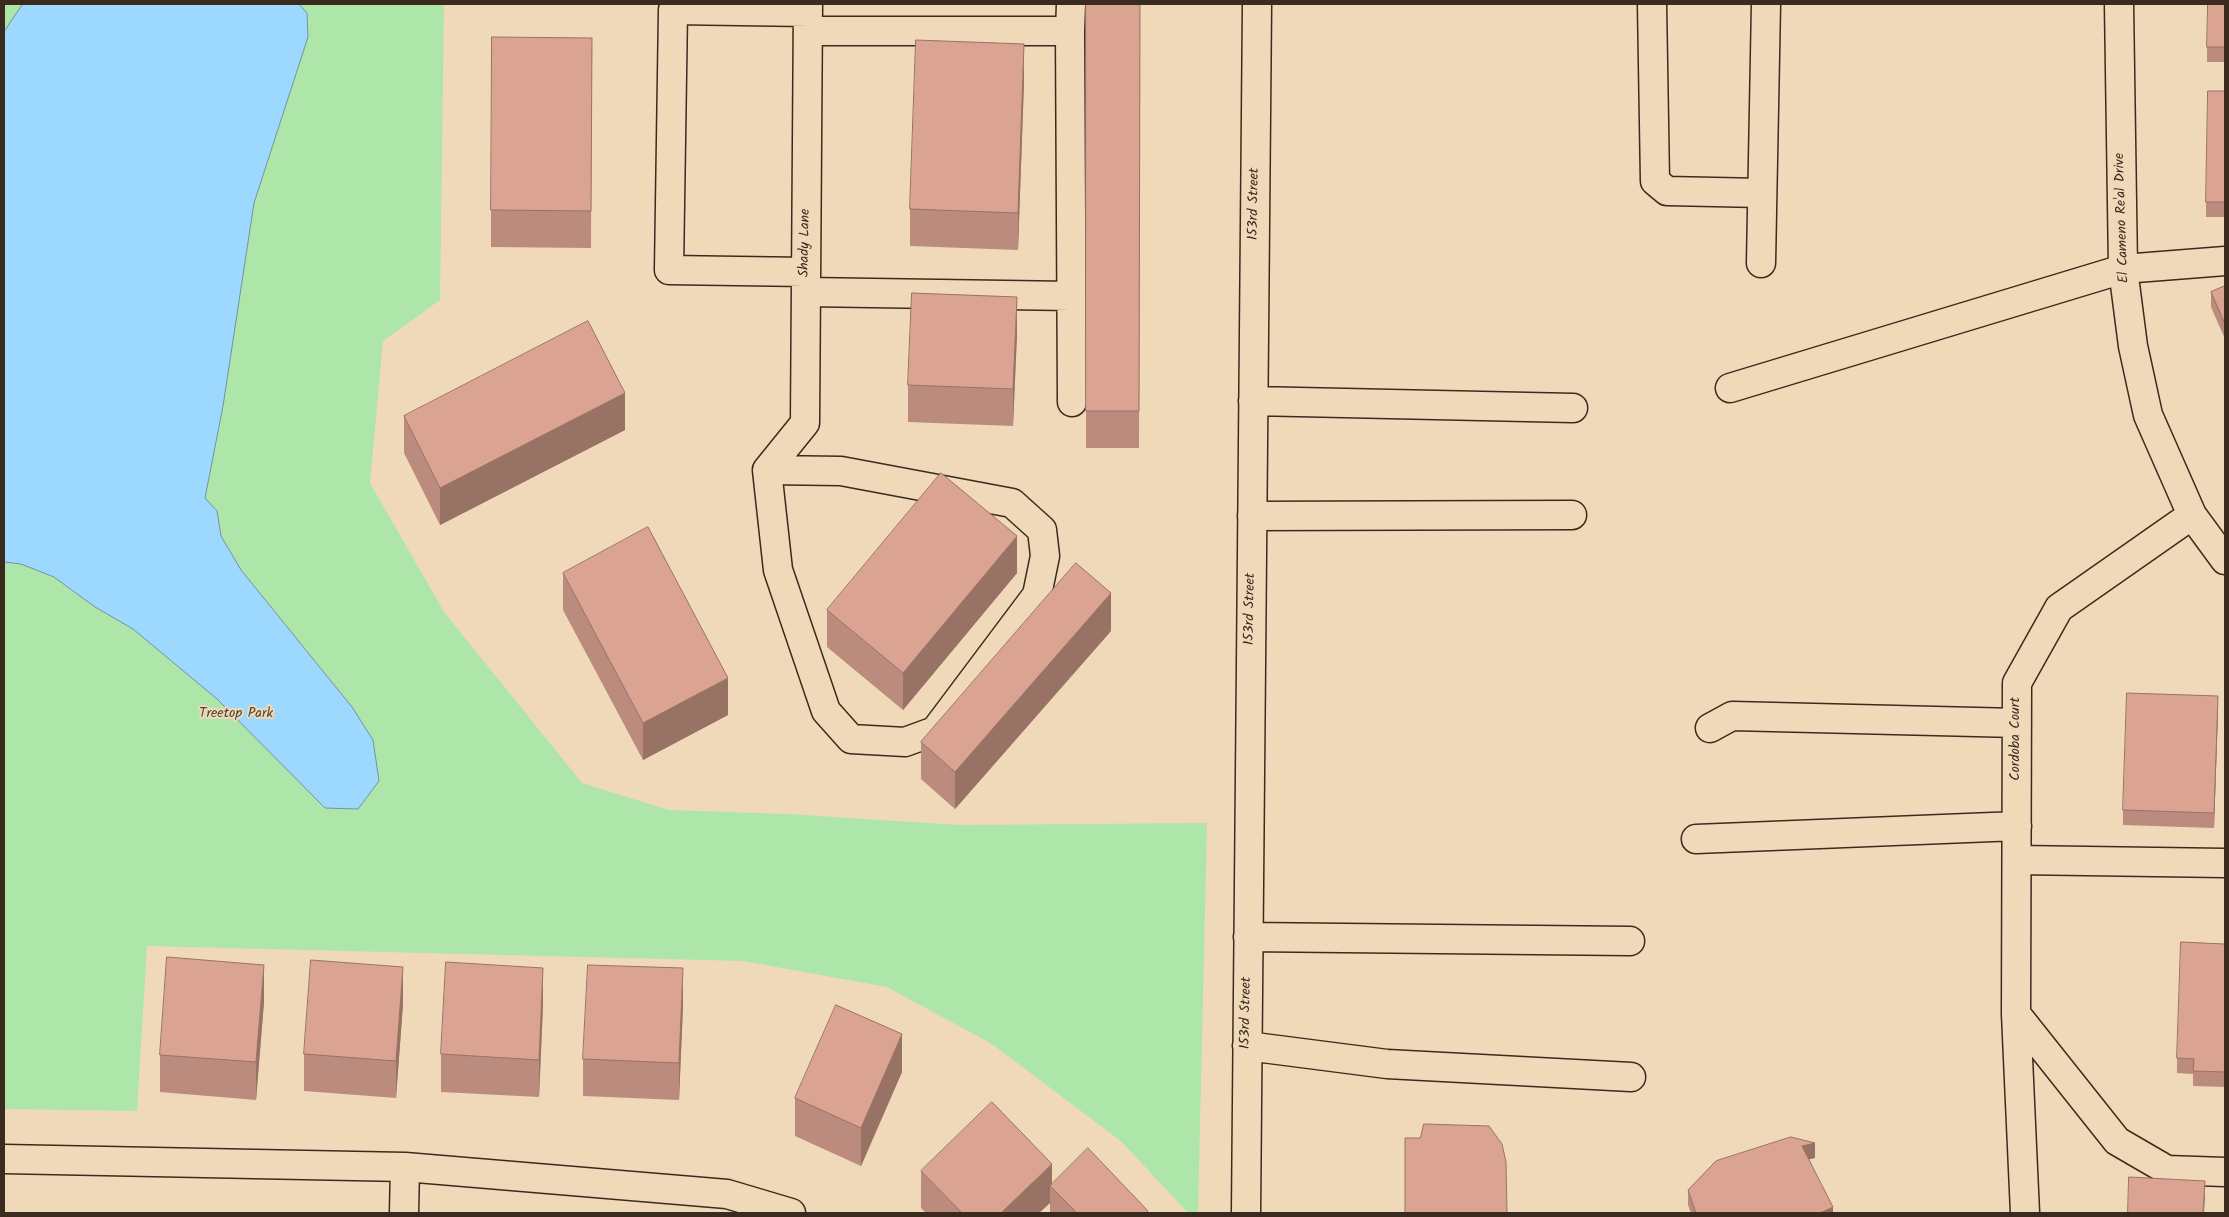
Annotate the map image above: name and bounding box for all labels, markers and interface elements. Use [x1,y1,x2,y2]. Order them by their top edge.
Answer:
street label: El Cameno Re'al Drive [2112,153,2134,283]
street label: 153rd Street [1246,168,1264,240]
street label: Shady Lane [797,209,815,277]
street label: 153rd Street [1242,573,1260,645]
street label: Cordoba Court [2009,697,2025,781]
park label: Treetop Park [199,707,273,723]
street label: 153rd Street [1238,977,1256,1049]

